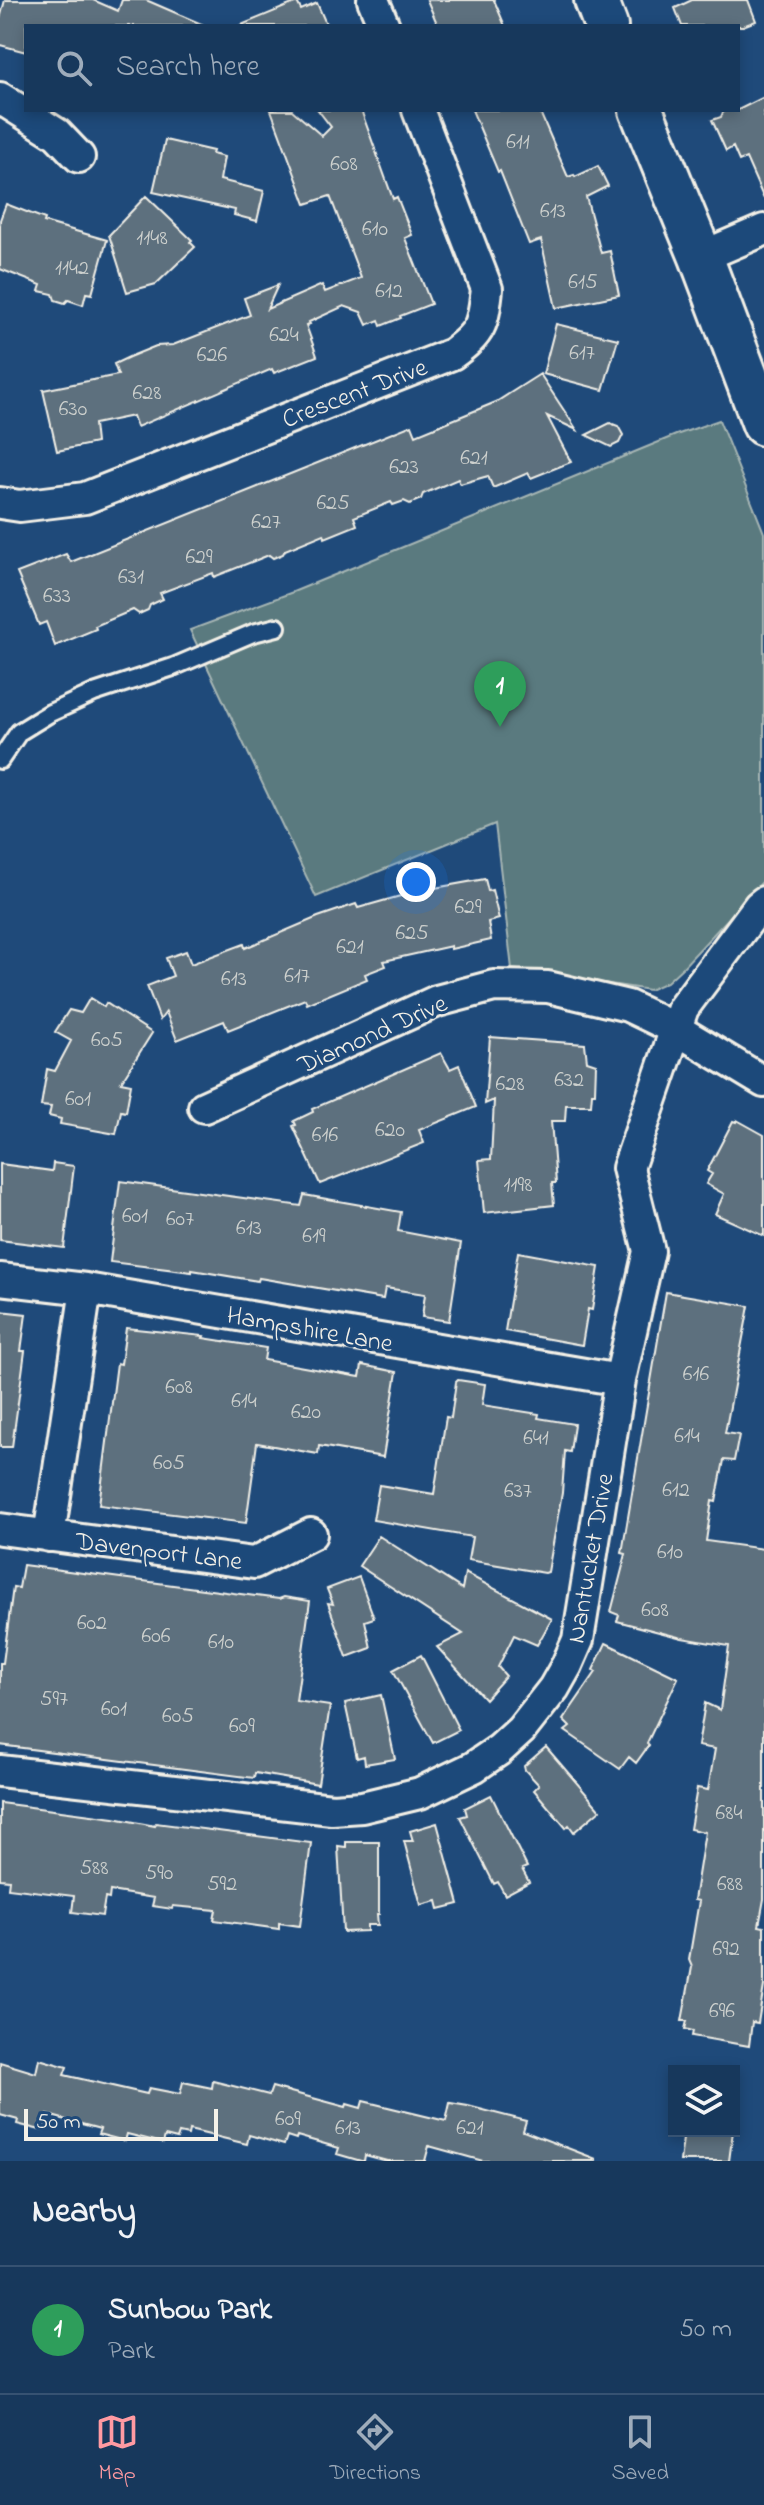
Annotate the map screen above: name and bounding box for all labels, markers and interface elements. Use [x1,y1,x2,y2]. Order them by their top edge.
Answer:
search box [24,24,740,112]
icon: search [52,46,96,90]
text: Search here [116,46,260,90]
house number: 611 [506,127,530,159]
house number: 608 [330,149,358,181]
house number: 613 [540,196,566,228]
house number: 610 [362,214,388,246]
house number: 1148 [136,223,168,255]
house number: 1142 [55,253,89,285]
house number: 615 [568,267,598,299]
house number: 612 [375,276,403,308]
house number: 624 [269,320,299,352]
house number: 617 [569,338,595,370]
house number: 626 [197,340,227,372]
street label: Crescent Drive [277,350,434,440]
house number: 628 [133,378,161,410]
house number: 630 [59,394,87,426]
house number: 621 [460,443,488,475]
house number: 623 [389,452,419,484]
house number: 625 [316,488,350,520]
house number: 627 [251,507,281,539]
house number: 629 [185,542,213,574]
house number: 631 [118,562,144,594]
house number: 633 [43,581,71,613]
pin: 1 [474,661,526,727]
your location [396,862,436,902]
house number: 629 [454,892,482,924]
house number: 625 [395,918,429,950]
house number: 621 [336,932,364,964]
house number: 617 [284,961,310,993]
house number: 613 [221,964,247,996]
street label: Diamond Drive [292,986,454,1086]
house number: 605 [91,1025,123,1057]
house number: 632 [554,1065,584,1097]
house number: 628 [496,1069,524,1101]
house number: 601 [65,1084,91,1116]
house number: 620 [375,1115,405,1147]
house number: 616 [312,1120,338,1152]
house number: 1198 [504,1170,532,1202]
house number: 601 [122,1201,148,1233]
house number: 607 [166,1204,194,1236]
house number: 613 [236,1213,262,1245]
house number: 619 [302,1221,326,1253]
street label: Hampshire Lane [223,1298,396,1364]
house number: 616 [683,1359,709,1391]
house number: 608 [165,1372,193,1404]
house number: 614 [231,1386,257,1418]
house number: 620 [291,1397,321,1429]
house number: 614 [674,1421,700,1453]
house number: 641 [523,1423,549,1455]
house number: 605 [153,1448,185,1480]
street label: Nantucket Drive [558,1470,626,1647]
house number: 612 [662,1475,690,1507]
house number: 637 [504,1476,532,1508]
street label: Davenport Lane [72,1524,244,1582]
house number: 610 [657,1537,683,1569]
house number: 608 [641,1595,669,1627]
house number: 602 [77,1608,107,1640]
house number: 606 [142,1621,171,1653]
house number: 610 [208,1627,234,1659]
house number: 597 [40,1684,68,1716]
house number: 601 [101,1694,127,1726]
house number: 605 [162,1701,194,1733]
house number: 609 [229,1711,255,1743]
house number: 684 [716,1798,743,1830]
house number: 588 [79,1853,109,1885]
house number: 590 [145,1858,173,1890]
house number: 592 [207,1869,237,1901]
house number: 688 [717,1869,743,1901]
house number: 692 [712,1934,740,1966]
house number: 696 [709,1996,735,2028]
map controls [668,2065,740,2137]
button: layers [668,2065,740,2137]
house number: 609 [275,2104,301,2136]
scale bar [24,2105,218,2141]
text: 50 m [36,2107,81,2139]
house number: 613 [335,2113,361,2145]
house number: 621 [456,2113,484,2145]
text: Nearby [32,2188,136,2238]
text: Sunbow Park [108,2289,272,2333]
text: 1 [54,2311,62,2349]
text: 50 m [679,2311,732,2349]
text: Park [108,2333,155,2371]
tab: Map [95,2410,139,2490]
tab: Directions [330,2410,421,2490]
tab: Saved [611,2410,669,2490]

